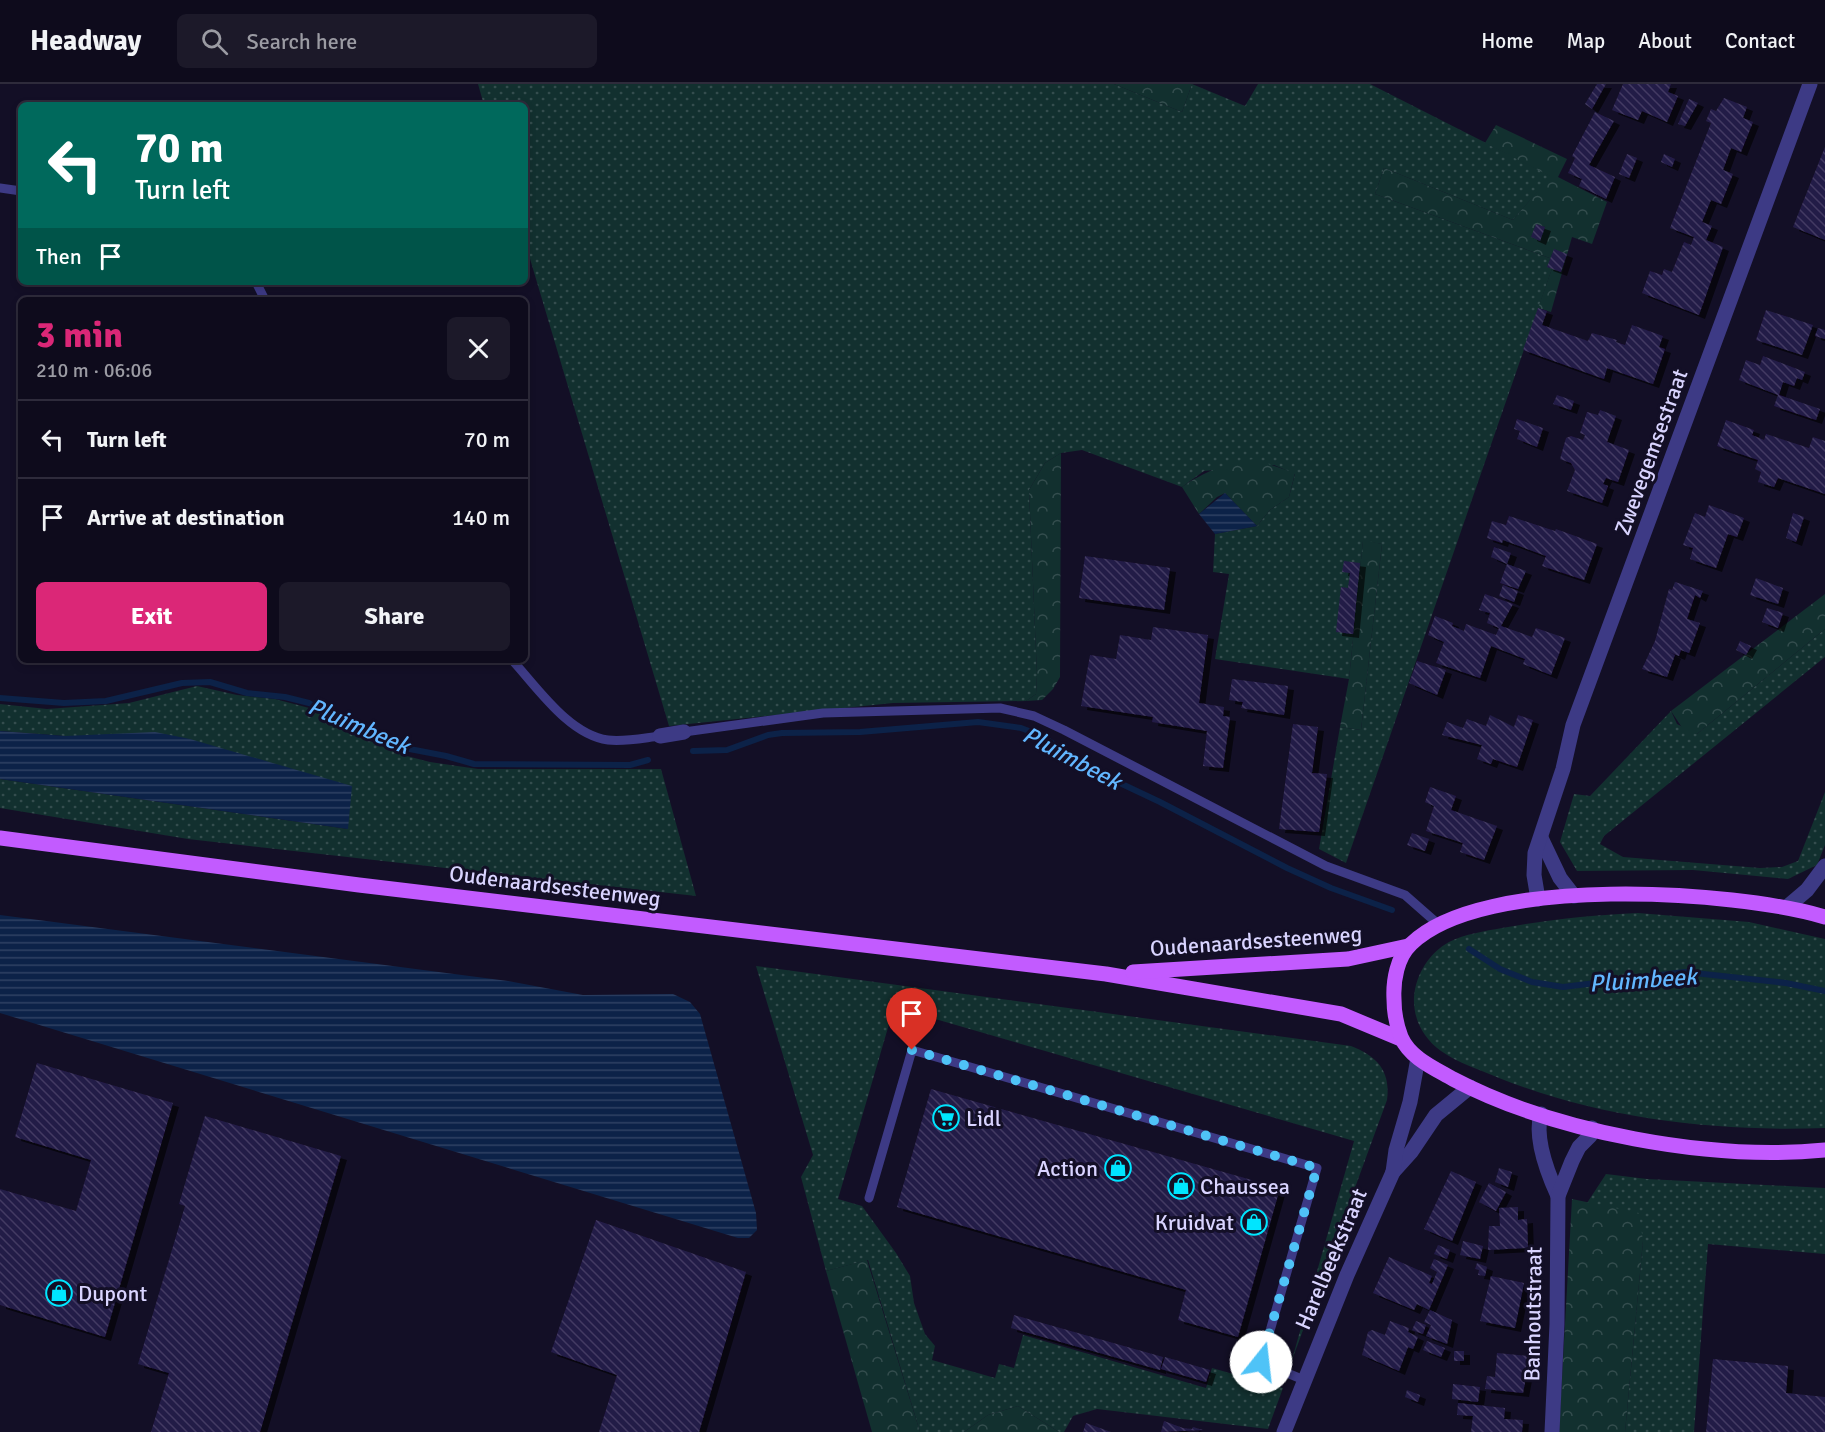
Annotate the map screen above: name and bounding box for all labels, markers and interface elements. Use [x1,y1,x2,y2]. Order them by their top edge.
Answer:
search box [177,14,597,68]
text: Headway [30,24,141,58]
icon: search [198,25,231,58]
text: Search here [246,28,357,55]
text: Home [1481,28,1534,54]
text: Map [1567,28,1605,54]
text: About [1638,28,1692,54]
text: Contact [1725,28,1795,54]
text: 70 m [135,123,224,174]
icon: left [36,126,114,204]
text: Turn left [135,174,230,207]
icon: arrive [94,240,127,273]
text: Then [36,243,82,270]
text: 3 min [36,313,123,358]
button: close [447,317,510,380]
text: 210 m · 06:06 [36,358,152,383]
street label: Zwevegemsestraat [1608,365,1694,539]
icon: left [36,423,69,456]
text: Turn left [87,426,167,453]
text: 70 m [464,426,510,453]
icon: arrive [36,501,69,534]
text: Arrive at destination [87,504,284,531]
text: 140 m [452,504,510,531]
button: Exit [36,582,267,651]
button: Share [279,582,510,651]
water label: Pluimbeek [304,691,416,762]
water label: Pluimbeek [1017,719,1128,797]
street label: Oudenaardsesteenweg [448,860,662,912]
street label: Oudenaardsesteenweg [1149,920,1363,962]
water label: Pluimbeek [1588,961,1700,999]
pin [886,988,937,1050]
icon: arrive [895,997,928,1030]
supermarket icon: Lidl [931,1103,961,1133]
place label: Lidl [966,1105,1001,1132]
shop icon: Action [1103,1153,1133,1183]
place label: Action [1037,1155,1098,1182]
shop icon: Chaussea [1166,1171,1196,1201]
place label: Chaussea [1200,1173,1290,1200]
street label: Harelbeekstraat [1289,1184,1373,1334]
shop icon: Kruidvat [1239,1207,1269,1237]
place label: Kruidvat [1155,1209,1234,1236]
street label: Banhoutstraat [1518,1246,1548,1382]
shop icon: Dupont [44,1278,74,1308]
place label: Dupont [78,1280,147,1307]
position arrow [1229,1330,1293,1394]

